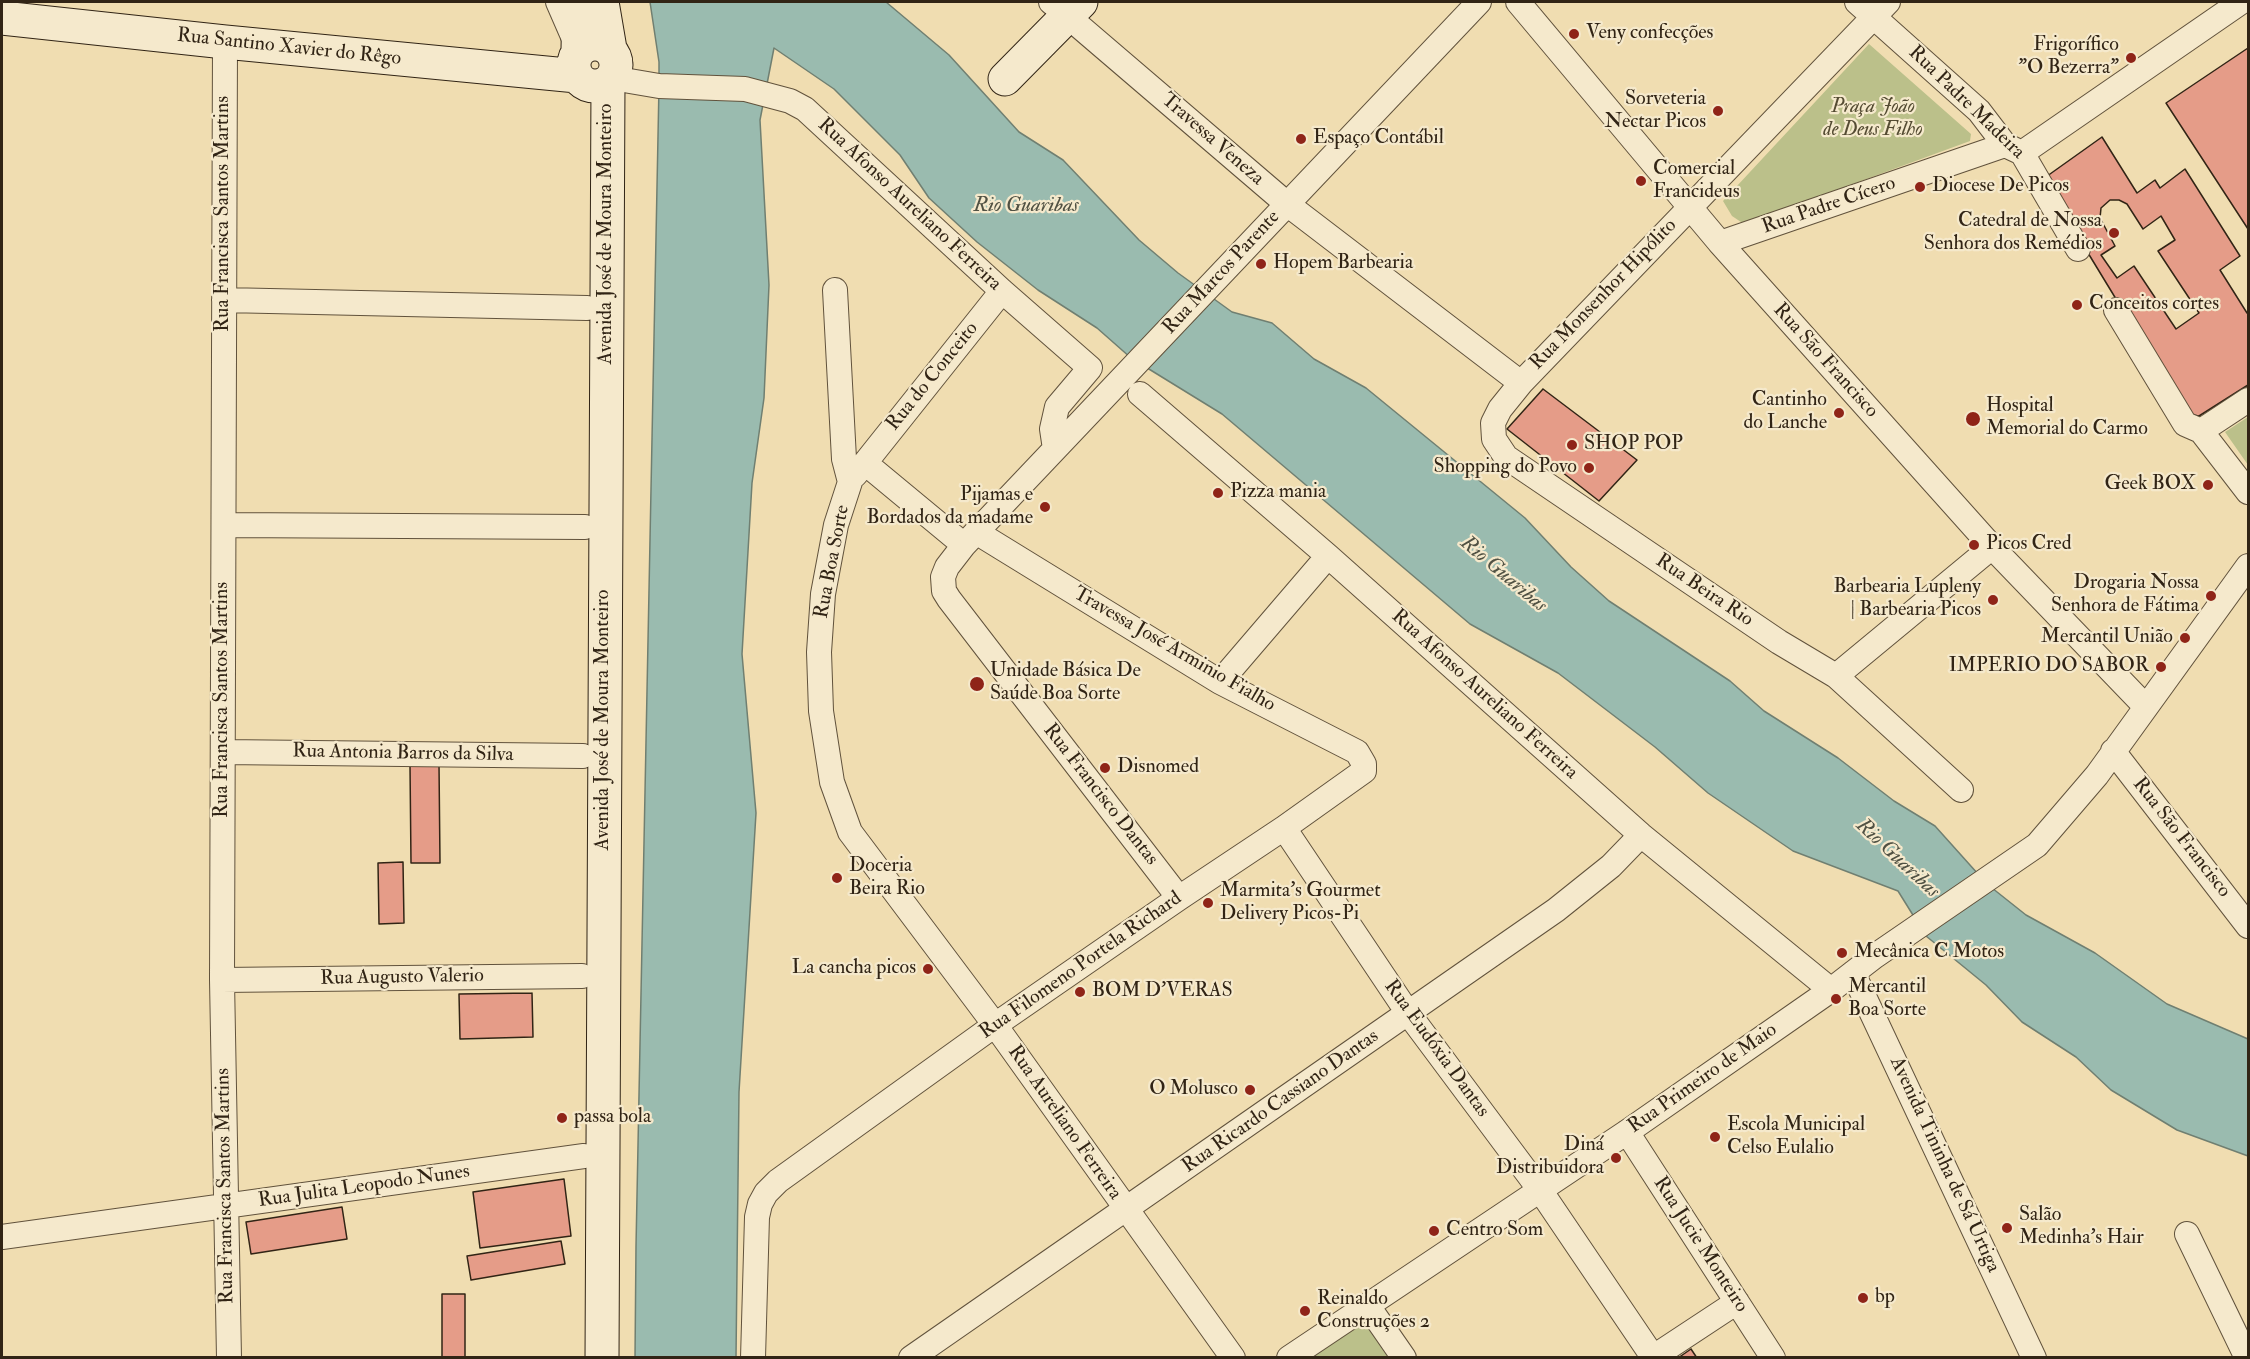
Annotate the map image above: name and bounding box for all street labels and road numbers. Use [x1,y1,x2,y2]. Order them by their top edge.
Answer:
street label: Rua Santino Xavier do Rêgo [176,24,402,72]
street label: Rua Padre Madeira [1903,41,2029,165]
street label: Travessa Veneza [1156,89,1268,191]
street label: Rua Francisca Santos Martins [212,96,236,332]
street label: Avenida José de Moura Monteiro [595,104,619,364]
street label: Rua Afonso Aureliano Ferreira [812,113,1006,297]
street label: Rua Padre Cícero [1759,172,1899,240]
street label: Rua Marcos Parente [1158,206,1286,340]
street label: Rua Monsenhor Hipólito [1526,214,1682,376]
street label: Rua São Francisco [1767,299,1883,423]
street label: Rua do Conceito [882,318,984,436]
street label: Rua Boa Sorte [810,503,856,621]
street label: Rua Beira Rio [1651,550,1757,632]
street label: Rua Francisca Santos Martins [211,582,235,818]
street label: Travessa José Arminio Fialho [1069,582,1279,718]
street label: Avenida José de Moura Monteiro [592,590,616,850]
street label: Rua Afonso Aureliano Ferreira [1386,605,1582,785]
street label: Rua Francisco Dantas [1037,719,1163,871]
street label: Rua Antonia Barros da Silva [292,740,514,768]
street label: Rua São Francisco [2127,773,2235,903]
street label: Rua Filomeno Portela Richard [975,887,1187,1045]
street label: Rua Augusto Valerio [320,965,484,991]
street label: Rua Eudóxia Dantas [1378,976,1494,1122]
street label: Rua Primeiro de Maio [1624,1019,1782,1139]
street label: Rua Ricardo Cassiano Dantas [1178,1025,1384,1179]
street label: Rua Aureliano Ferreira [1002,1041,1126,1205]
street label: Avenida Tininha de Sá Urtiga [1883,1053,2005,1277]
street label: Rua Francisca Santos Martins [212,1068,240,1304]
street label: Rua Julita Leopodo Nunes [257,1160,471,1214]
street label: Rua Jucie Monteiro [1647,1173,1753,1317]

